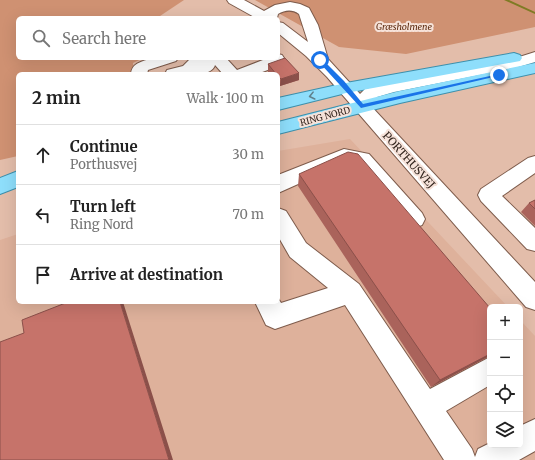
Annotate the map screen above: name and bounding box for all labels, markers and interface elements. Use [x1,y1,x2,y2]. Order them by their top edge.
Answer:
search box [16,16,280,60]
park label: Græsholmene [376,21,432,32]
icon: search [30,27,52,49]
text: Search here [62,29,146,48]
route start [311,51,329,69]
route end [490,66,508,84]
text: 2 min [32,87,80,109]
text: Walk · 100 m [186,90,264,107]
one-way arrow [309,91,316,100]
street label: RING NORD [299,104,352,128]
street label: PORTHUSVEJ [380,129,438,191]
text: Continue [70,137,138,156]
icon: ahead [32,144,54,166]
text: 30 m [232,146,264,163]
text: Porthusvej [70,156,137,173]
text: Turn left [70,197,136,216]
icon: left [32,204,54,226]
text: 70 m [233,206,264,223]
text: Ring Nord [70,216,133,233]
icon: arrive [32,264,54,286]
text: Arrive at destination [70,265,223,284]
map controls [487,304,523,448]
button: + [487,304,523,340]
button: − [487,340,523,376]
button: locate [487,376,523,412]
button: layers [487,412,523,448]

